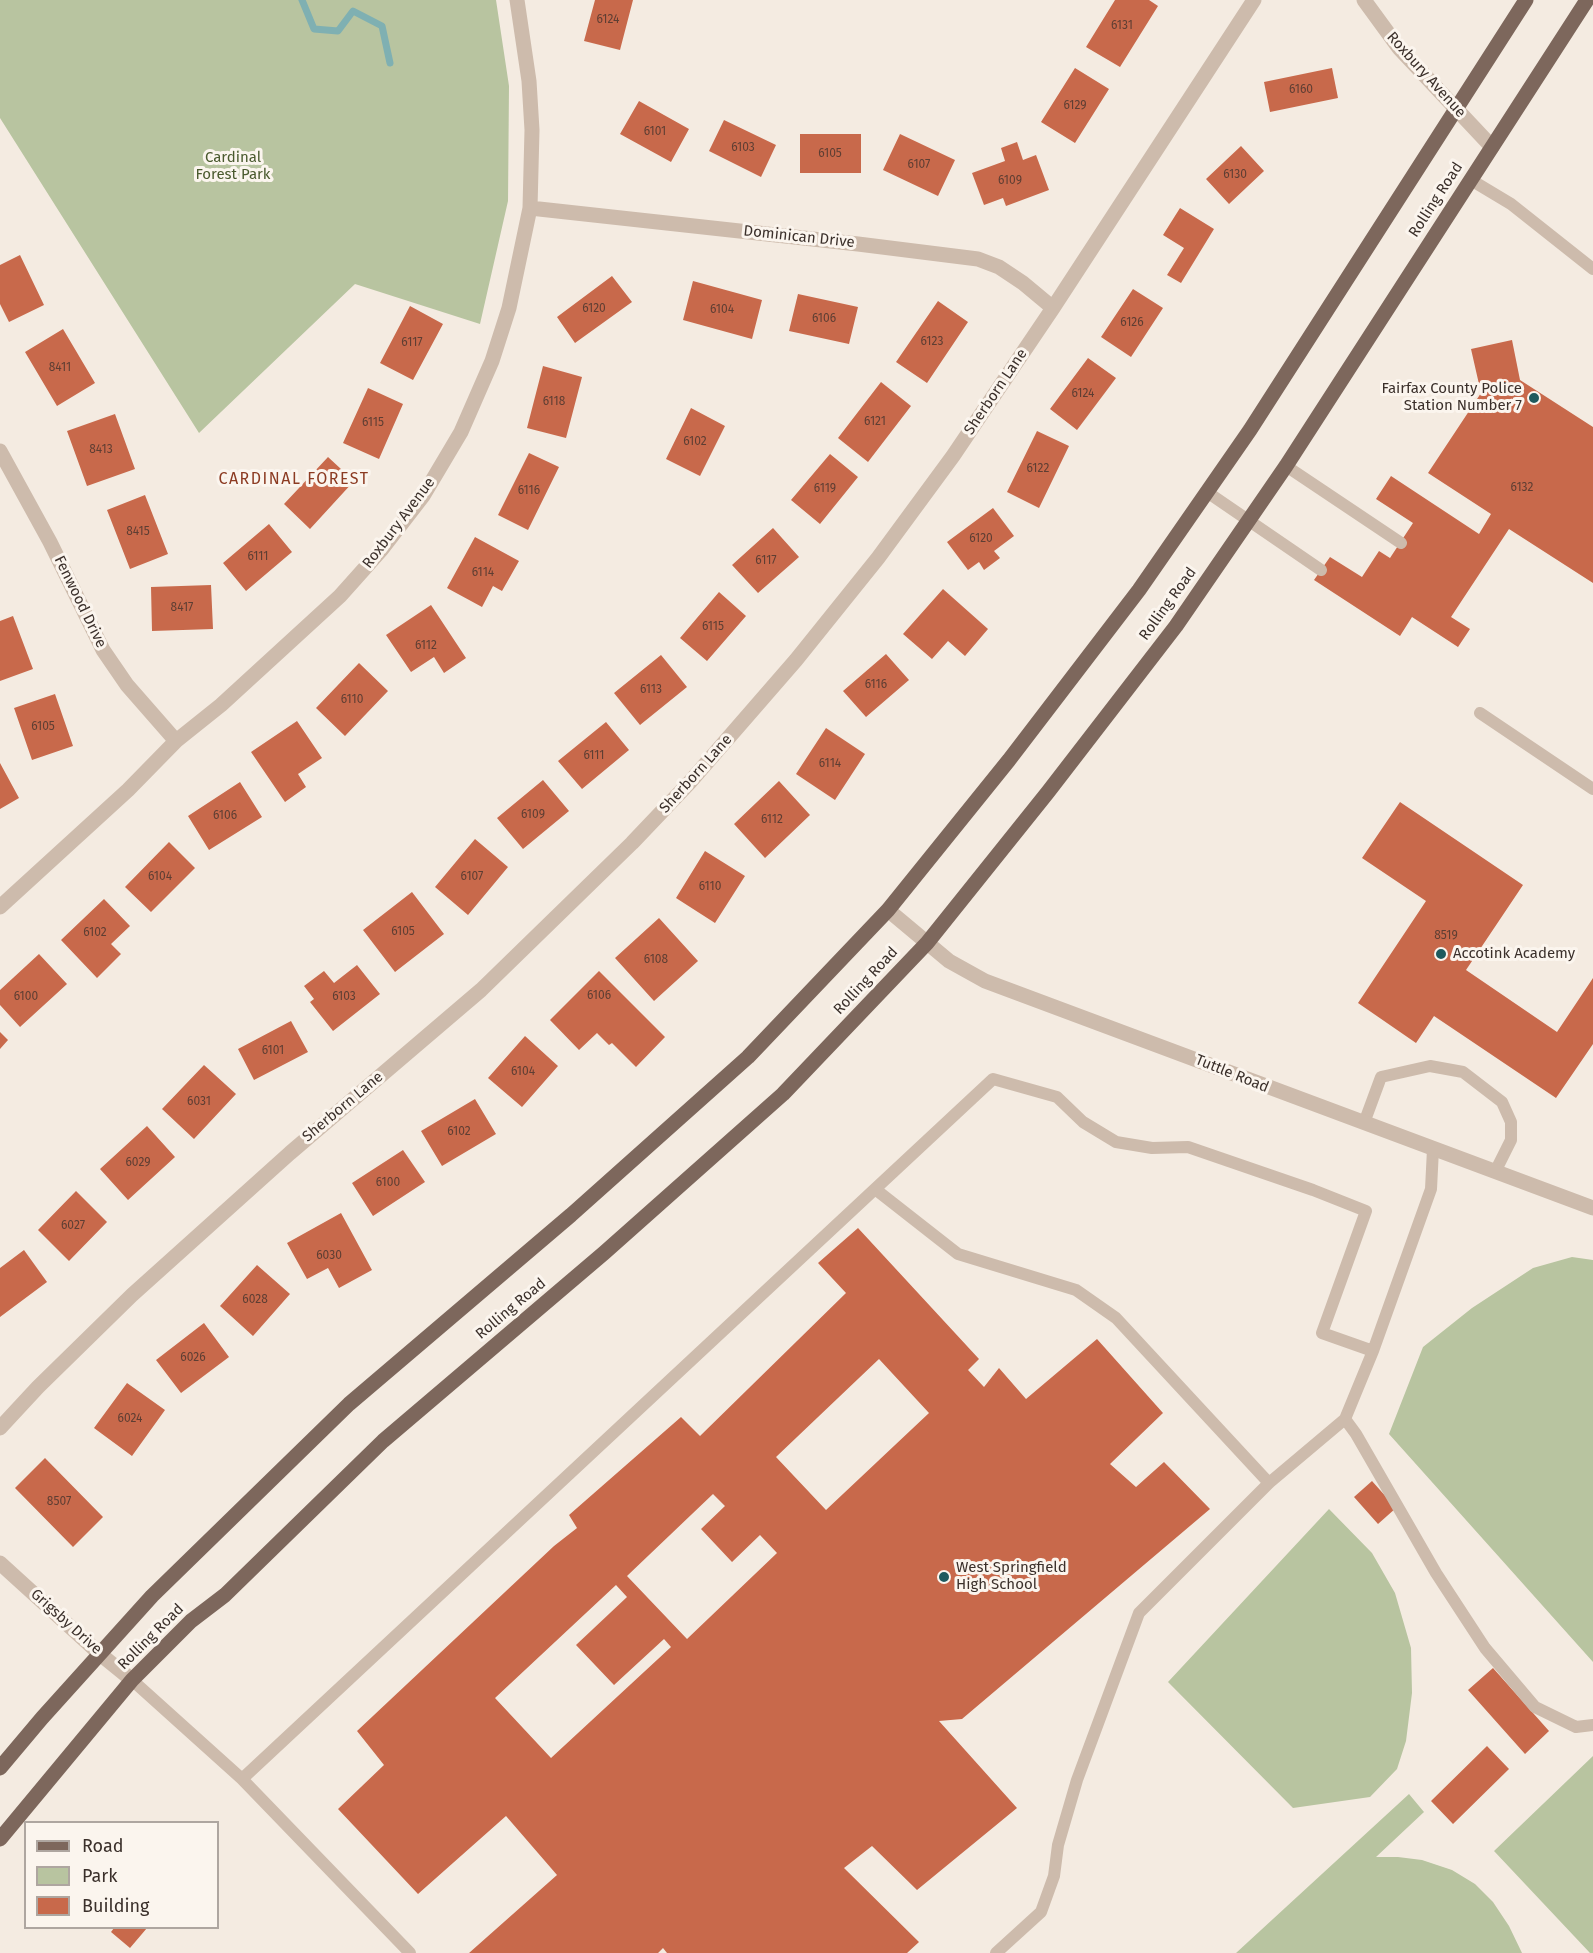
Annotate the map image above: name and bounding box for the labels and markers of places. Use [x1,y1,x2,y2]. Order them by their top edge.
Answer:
place label: Fairfax County Police Station Number 7 [1381,380,1522,415]
marker: Fairfax County Police Station Number 7 [1527,391,1541,405]
place label: Accotink Academy [1453,945,1575,963]
marker: Accotink Academy [1434,947,1448,961]
place label: West Springfield High School [956,1559,1067,1594]
marker: West Springfield High School [937,1570,951,1584]

